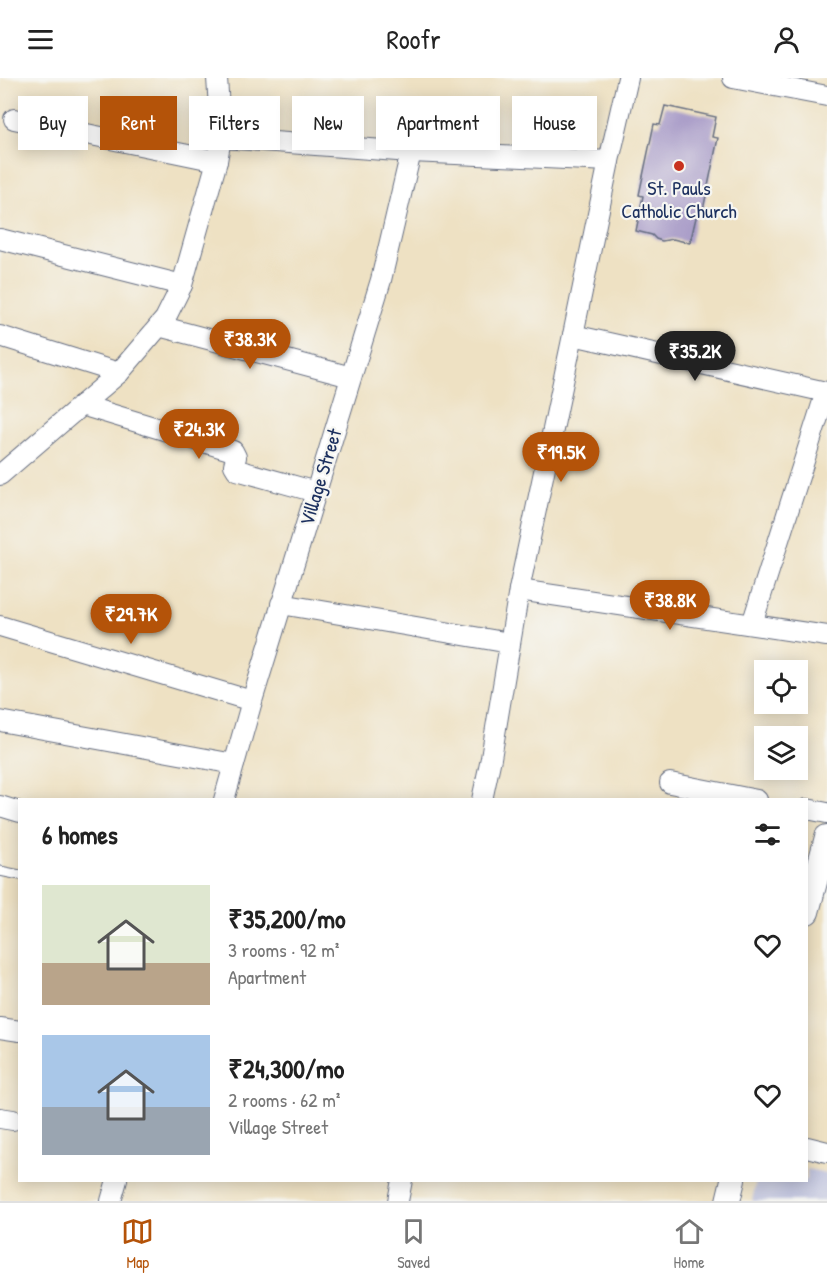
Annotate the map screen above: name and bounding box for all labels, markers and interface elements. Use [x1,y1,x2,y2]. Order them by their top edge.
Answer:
text: Roofr [386,21,441,57]
icon: menu [24,23,57,56]
icon: person [770,23,803,56]
chip: Buy [18,96,88,150]
chip: Rent [100,96,177,150]
chip: Filters [189,96,280,150]
chip: New [292,96,364,150]
chip: Apartment [376,96,500,150]
chip: House [512,96,597,150]
marker: St. Pauls Catholic Church [672,159,686,173]
place label: St. Pauls Catholic Church [621,174,737,224]
pin: ₹38.3K [201,319,299,370]
text: ₹38.3K [224,325,276,352]
pin: ₹35.2K [646,331,744,382]
text: ₹35.2K [669,337,721,364]
pin: ₹24.3K [150,409,248,460]
text: ₹24.3K [173,415,225,442]
street label: Village Street [292,424,348,529]
pin: ₹19.5K [512,432,610,483]
text: ₹19.5K [536,438,586,465]
pin: ₹38.8K [621,580,719,631]
text: ₹38.8K [644,586,696,613]
pin: ₹29.7K [82,594,180,645]
text: ₹29.7K [105,600,157,627]
map controls [754,660,808,780]
button: locate [754,660,808,714]
button: layers [754,726,808,780]
text: 6 homes [42,817,118,852]
icon: filters [751,818,784,851]
text: ₹35,200/mo [228,901,345,936]
icon: home [90,909,162,981]
icon: heart [751,929,784,962]
text: 3 rooms · 92 m² [228,936,339,963]
text: Apartment [228,963,306,990]
text: ₹24,300/mo [228,1051,344,1086]
icon: home [90,1059,162,1131]
icon: heart [751,1079,784,1112]
text: 2 rooms · 62 m² [228,1086,340,1113]
text: Village Street [228,1113,328,1140]
tab: Map [121,1215,154,1273]
tab: Saved [397,1215,430,1273]
tab: Home [673,1215,706,1273]

